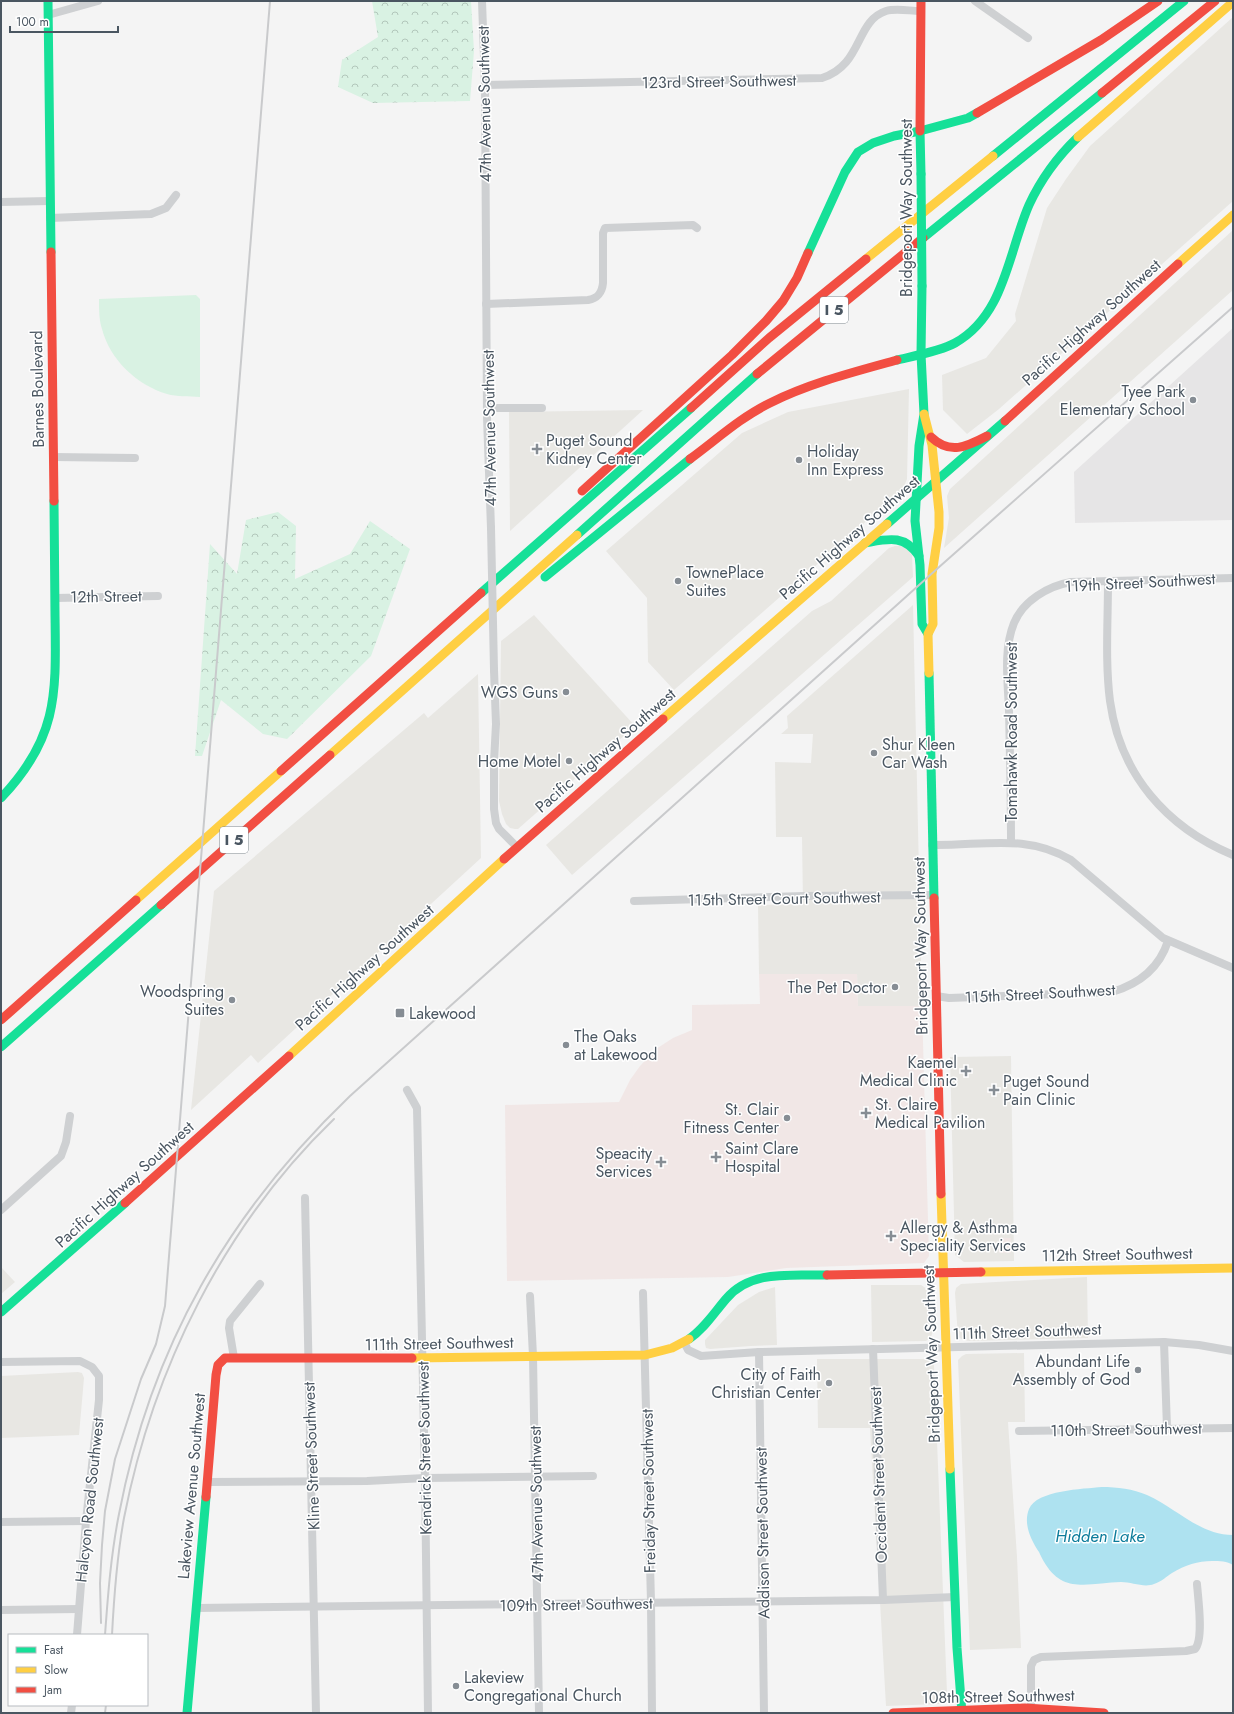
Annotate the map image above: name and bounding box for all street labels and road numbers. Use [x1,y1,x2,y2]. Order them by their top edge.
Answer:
street label: 47th Avenue Southwest [472,25,497,183]
street label: 123rd Street Southwest [641,69,797,94]
street label: Bridgeport Way Southwest [895,119,918,297]
street label: Pacific Highway Southwest [1017,254,1166,391]
road number: I 5 [820,297,848,323]
street label: Barnes Boulevard [25,330,50,448]
street label: 47th Avenue Southwest [477,349,502,507]
street label: Pacific Highway Southwest [774,470,925,605]
street label: 119th Street Southwest [1064,567,1216,598]
street label: 12th Street [70,584,142,609]
street label: Tomahawk Road Southwest [1000,642,1023,822]
street label: Pacific Highway Southwest [530,683,681,818]
road number: I 5 [220,827,248,853]
street label: Bridgeport Way Southwest [907,857,934,1035]
street label: 115th Street Court Southwest [687,885,881,912]
street label: Pacific Highway Southwest [290,899,439,1036]
street label: 115th Street Southwest [964,978,1116,1009]
street label: Pacific Highway Southwest [50,1116,199,1253]
street label: 112th Street Southwest [1041,1242,1193,1267]
street label: Bridgeport Way Southwest [917,1264,946,1443]
street label: 111th Street Southwest [952,1317,1102,1346]
street label: 111th Street Southwest [364,1331,514,1356]
street label: Kendrick Street Southwest [411,1361,438,1535]
street label: Kline Street Southwest [297,1381,326,1531]
street label: Occident Street Southwest [864,1386,893,1564]
street label: Lakeview Avenue Southwest [172,1392,211,1580]
street label: Freiday Street Southwest [636,1409,661,1573]
street label: Halcyon Road Southwest [69,1416,110,1584]
street label: 110th Street Southwest [1050,1417,1202,1442]
street label: 47th Avenue Southwest [524,1425,549,1583]
street label: Addison Street Southwest [750,1447,775,1619]
street label: 109th Street Southwest [499,1592,653,1617]
street label: 108th Street Southwest [921,1684,1075,1709]

